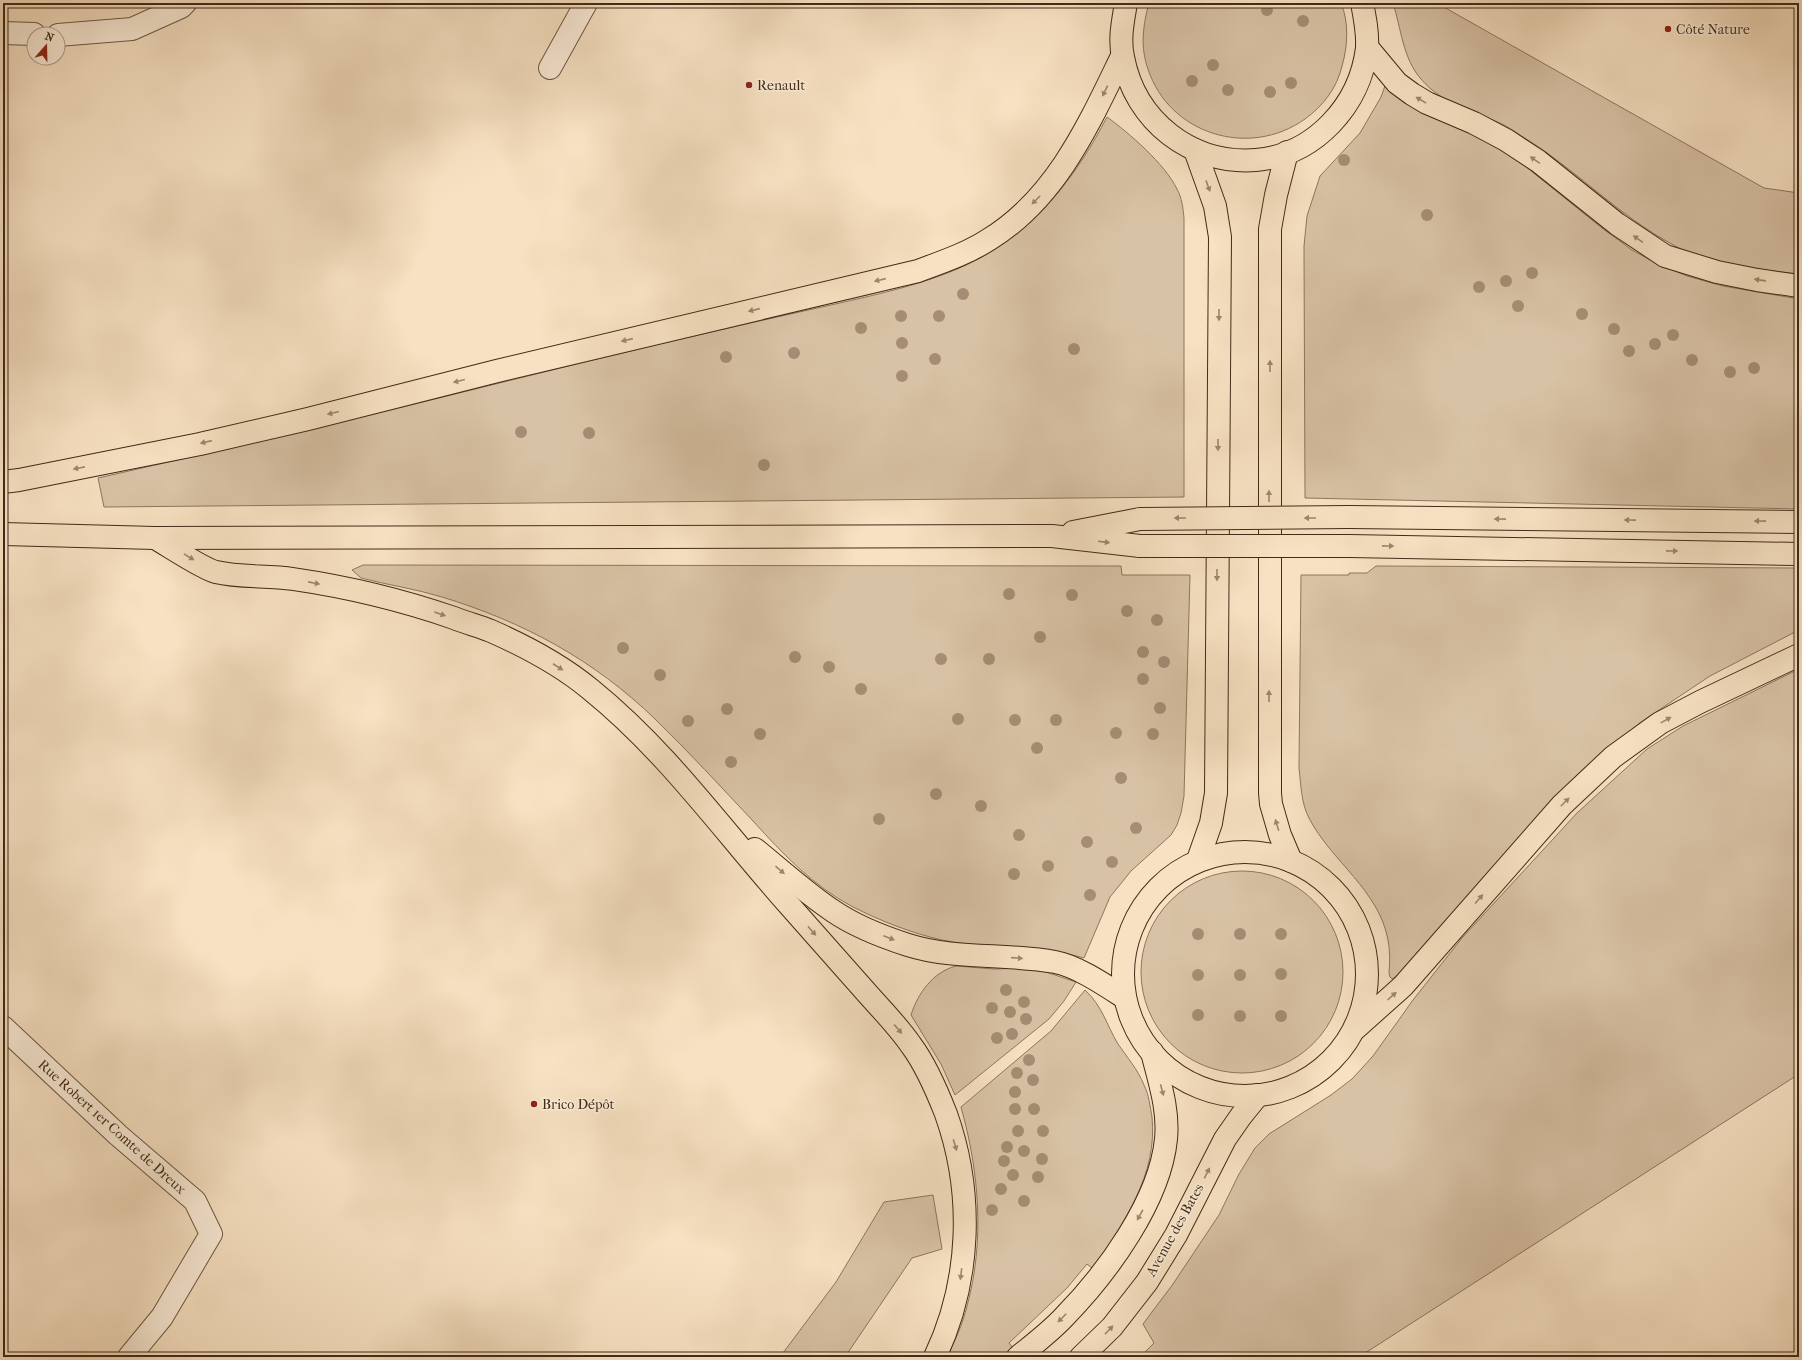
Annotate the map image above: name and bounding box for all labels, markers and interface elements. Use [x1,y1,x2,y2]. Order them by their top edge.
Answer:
place label: Côté Nature [1676,21,1750,38]
marker: Côté Nature [1663,24,1673,34]
north arrow [26,26,66,66]
text: N [43,30,56,45]
place label: Renault [757,77,805,94]
marker: Renault [744,80,754,90]
one-way arrow [1102,85,1108,97]
one-way arrow [1415,96,1427,103]
one-way arrow [1530,156,1541,164]
one-way arrow [1206,181,1212,193]
one-way arrow [1031,195,1041,205]
one-way arrow [1633,235,1644,243]
one-way arrow [1754,277,1766,283]
one-way arrow [874,278,886,284]
one-way arrow [748,308,760,314]
one-way arrow [1216,309,1222,322]
one-way arrow [621,338,633,344]
one-way arrow [1267,359,1273,372]
one-way arrow [453,378,465,384]
one-way arrow [327,410,339,416]
one-way arrow [1215,439,1221,452]
one-way arrow [200,440,212,446]
one-way arrow [73,466,85,472]
one-way arrow [1266,489,1272,502]
one-way arrow [1174,515,1186,522]
one-way arrow [1303,515,1316,521]
one-way arrow [1493,516,1506,522]
one-way arrow [1623,517,1636,523]
one-way arrow [1753,518,1766,524]
one-way arrow [1098,539,1110,545]
one-way arrow [1382,543,1395,549]
one-way arrow [1666,548,1679,554]
one-way arrow [183,554,195,561]
one-way arrow [1214,569,1221,581]
one-way arrow [308,580,320,586]
one-way arrow [435,611,447,617]
one-way arrow [553,663,563,671]
one-way arrow [1266,689,1272,702]
one-way arrow [1660,717,1672,724]
one-way arrow [1560,797,1570,807]
one-way arrow [1274,819,1280,831]
one-way arrow [774,865,785,874]
one-way arrow [1474,894,1483,904]
one-way arrow [808,926,817,937]
one-way arrow [883,935,895,941]
one-way arrow [1011,955,1023,962]
one-way arrow [1387,991,1397,1000]
one-way arrow [894,1024,902,1034]
street label: Rue Robert 1er Comte de Dreux [35,1056,190,1198]
one-way arrow [1159,1084,1165,1096]
place label: Brico Dépôt [542,1096,615,1113]
marker: Brico Dépôt [529,1099,539,1109]
one-way arrow [952,1139,958,1151]
one-way arrow [1204,1167,1211,1178]
street label: Avenue des Bates [1142,1181,1208,1280]
one-way arrow [1136,1209,1143,1221]
one-way arrow [958,1268,964,1280]
one-way arrow [1057,1314,1067,1323]
one-way arrow [1104,1325,1114,1335]

